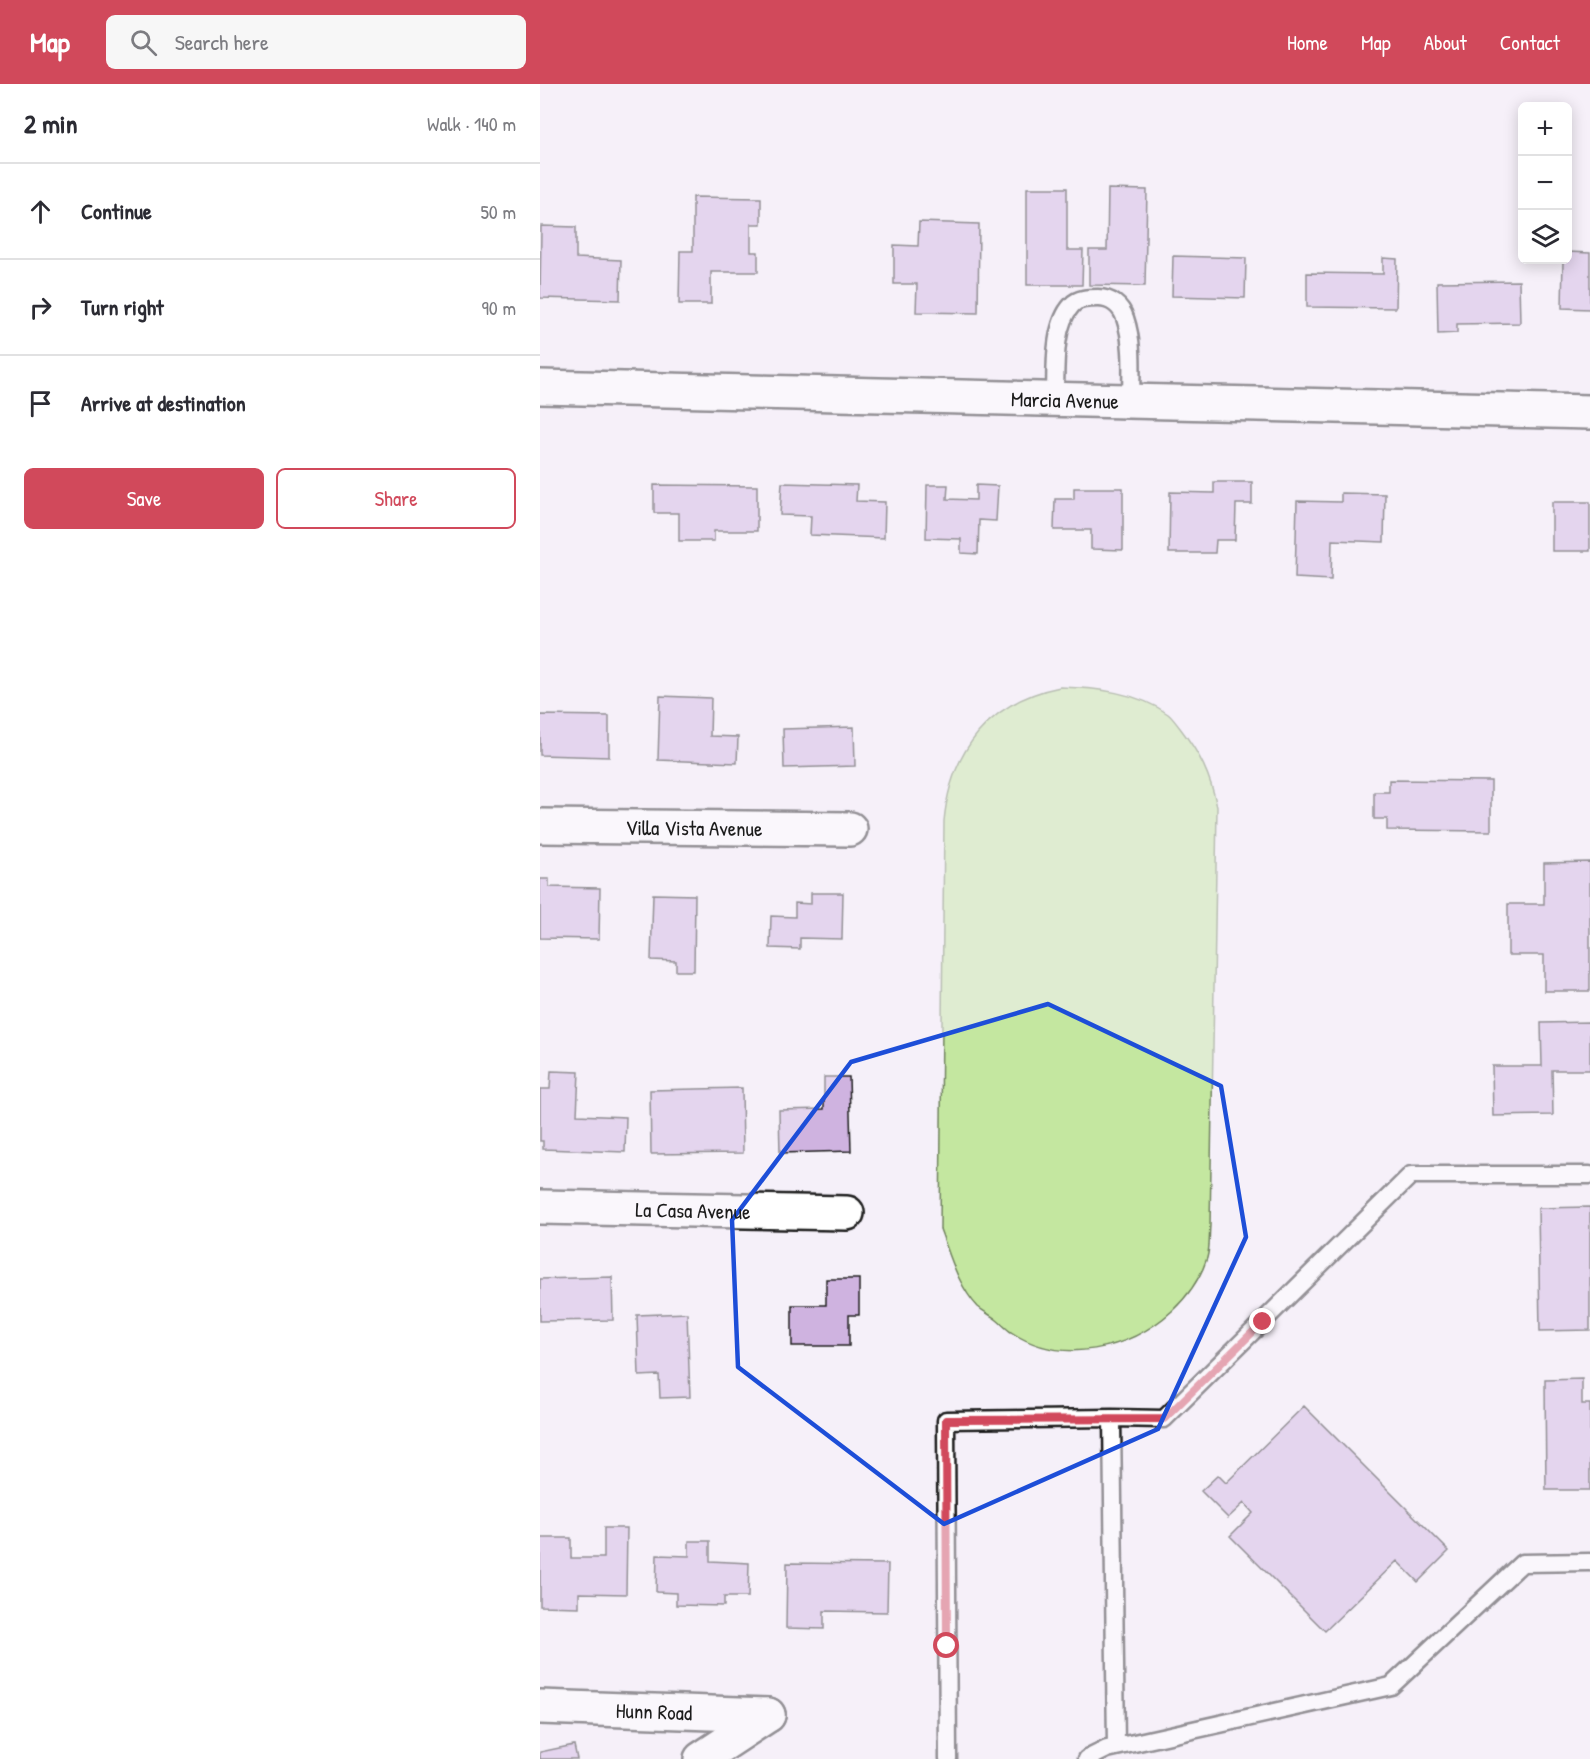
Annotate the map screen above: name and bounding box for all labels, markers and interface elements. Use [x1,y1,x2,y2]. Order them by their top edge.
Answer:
search box [106,15,526,69]
text: Map [30,23,70,61]
icon: search [127,26,160,59]
text: Search here [175,27,269,57]
text: Home [1287,28,1328,57]
text: Map [1361,28,1391,57]
text: About [1424,28,1467,57]
text: Contact [1500,28,1560,57]
map controls [1518,102,1572,264]
button: + [1518,102,1572,156]
text: 2 min [24,106,77,141]
text: Walk · 140 m [427,110,516,137]
button: − [1518,156,1572,210]
icon: ahead [24,195,57,228]
text: Continue [81,196,152,226]
text: 50 m [480,198,516,225]
button: layers [1518,210,1572,264]
icon: right [24,291,57,324]
text: Turn right [81,292,164,322]
text: 90 m [482,294,516,321]
street label: Marcia Avenue [1010,384,1119,415]
icon: arrive [24,387,57,420]
text: Arrive at destination [81,388,246,418]
button: Save [24,468,264,529]
button: Share [276,468,516,529]
street label: Villa Vista Avenue [625,812,763,843]
street label: La Casa Avenue [635,1194,751,1226]
route end [1249,1308,1275,1334]
route start [933,1632,959,1658]
street label: Hunn Road [615,1695,693,1727]

